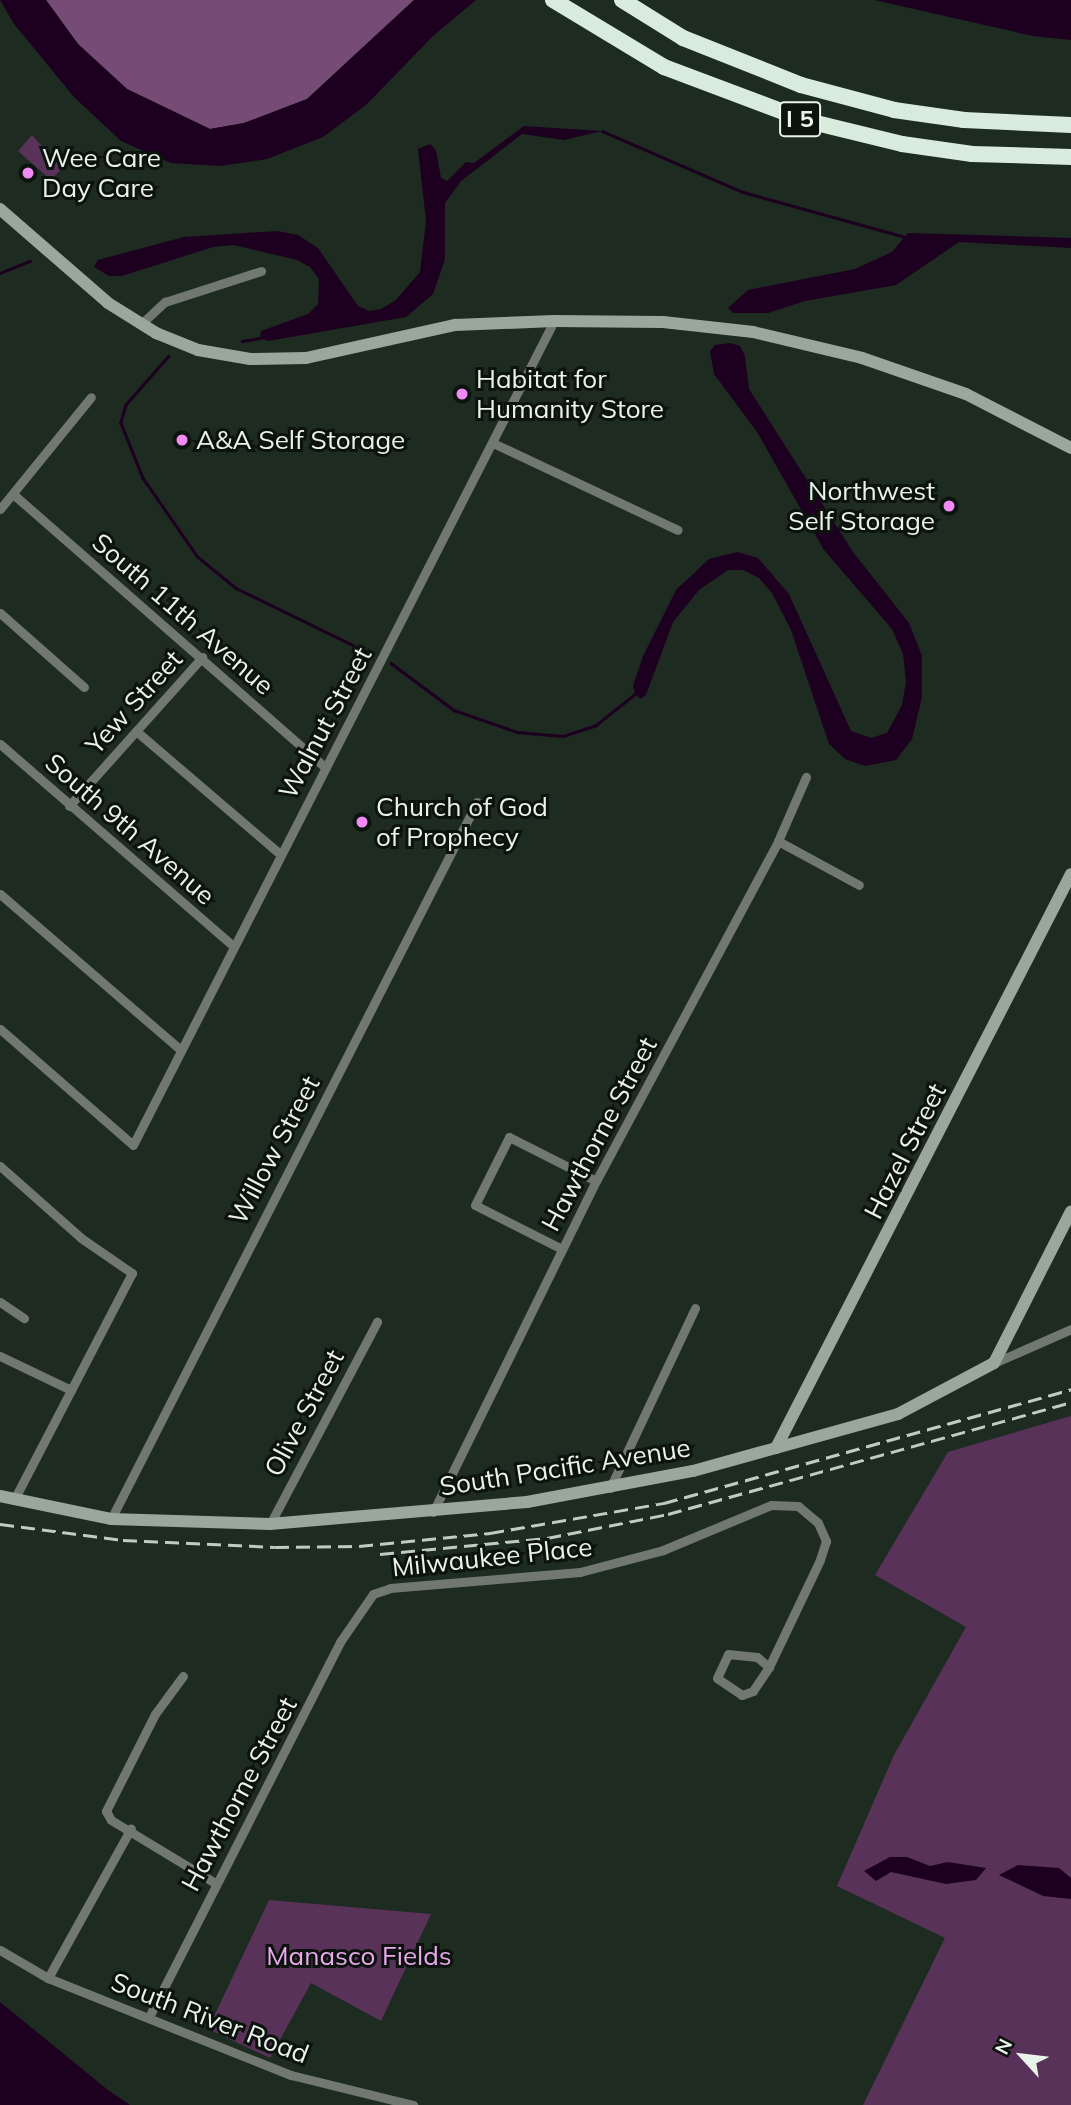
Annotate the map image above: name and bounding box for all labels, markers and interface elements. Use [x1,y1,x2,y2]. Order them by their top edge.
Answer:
road number: I 5 [779,98,821,140]
place label: Wee Care Day Care [42,142,161,204]
marker: Wee Care Day Care [20,165,36,181]
place label: Habitat for Humanity Store [476,363,664,424]
marker: Habitat for Humanity Store [454,386,470,402]
place label: A&A Self Storage [196,424,405,456]
marker: A&A Self Storage [174,432,190,448]
place label: Northwest Self Storage [788,475,935,536]
marker: Northwest Self Storage [941,498,957,514]
street label: South 11th Avenue [86,527,280,701]
street label: Walnut Street [272,642,378,804]
street label: Yew Street [79,644,189,760]
street label: South 9th Avenue [39,747,221,911]
place label: Church of God of Prophecy [376,791,548,852]
marker: Church of God of Prophecy [354,814,370,830]
street label: Hawthorne Street [535,1032,663,1236]
street label: Willow Street [222,1071,326,1229]
street label: Hazel Street [858,1078,952,1224]
street label: Olive Street [258,1344,350,1482]
street label: South Pacific Avenue [437,1432,693,1502]
street label: Milwaukee Place [390,1531,594,1583]
street label: Hawthorne Street [175,1692,303,1896]
park label: Manasco Fields [266,1940,452,1972]
street label: South River Road [107,1966,313,2070]
north arrow [987,2021,1057,2091]
text: N [989,2035,1017,2058]

